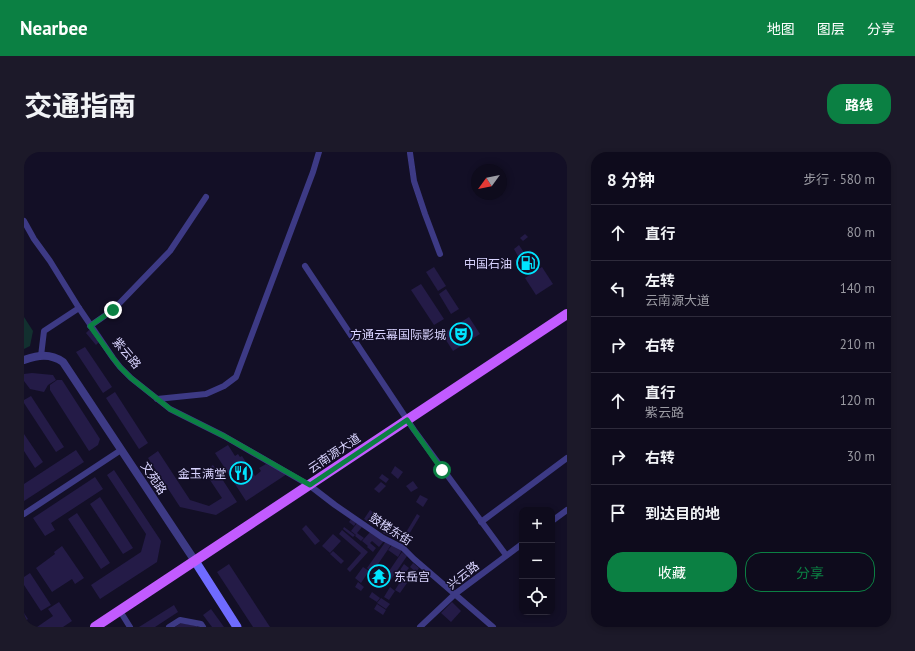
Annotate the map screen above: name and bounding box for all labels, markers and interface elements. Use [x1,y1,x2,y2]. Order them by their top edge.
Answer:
text: Nearbee [20,16,88,40]
text: 地图 [767,20,795,38]
text: 图层 [817,20,845,38]
text: 分享 [867,20,895,38]
button: 路线 [827,84,891,124]
text: 交通指南 [24,87,136,124]
north arrow [471,164,507,200]
text: 8 分钟 [607,169,655,191]
text: 步行 · 580 m [803,171,875,188]
icon: ahead [607,222,629,244]
text: 直行 [645,224,675,243]
text: 80 m [847,224,875,241]
fuel station icon: 中国石油 [515,250,541,276]
place label: 中国石油 [464,256,512,271]
text: 左转 [645,271,675,290]
icon: left [607,278,629,300]
text: 140 m [840,280,875,297]
text: 云南源大道 [645,292,710,309]
route end [104,301,122,319]
theatre icon: 方通云幕国际影城 [448,321,474,347]
place label: 方通云幕国际影城 [350,327,446,342]
street label: 紫云路 [110,334,144,372]
icon: right [607,334,629,356]
text: 右转 [645,336,675,355]
text: 210 m [840,336,875,353]
text: 直行 [645,383,675,402]
icon: ahead [607,390,629,412]
text: 120 m [840,392,875,409]
text: 紫云路 [645,404,684,421]
street label: 云南源大道 [305,430,363,476]
icon: right [607,446,629,468]
text: 右转 [645,448,675,467]
text: 30 m [847,448,875,465]
street label: 文苑路 [138,459,170,497]
restaurant icon: 金玉满堂 [228,460,254,486]
route start [433,461,451,479]
place label: 金玉满堂 [178,466,226,481]
icon: arrive [607,502,629,524]
text: 到达目的地 [645,504,720,523]
map controls [519,507,555,615]
button: + [519,507,555,543]
street label: 鼓楼东街 [367,510,415,548]
button: − [519,543,555,579]
button: 收藏 [607,552,737,592]
button: 分享 [745,552,875,592]
street label: 兴云路 [444,558,482,592]
temple icon: 东岳宫 [366,563,392,589]
place label: 东岳宫 [394,569,430,584]
button: locate [519,579,555,615]

